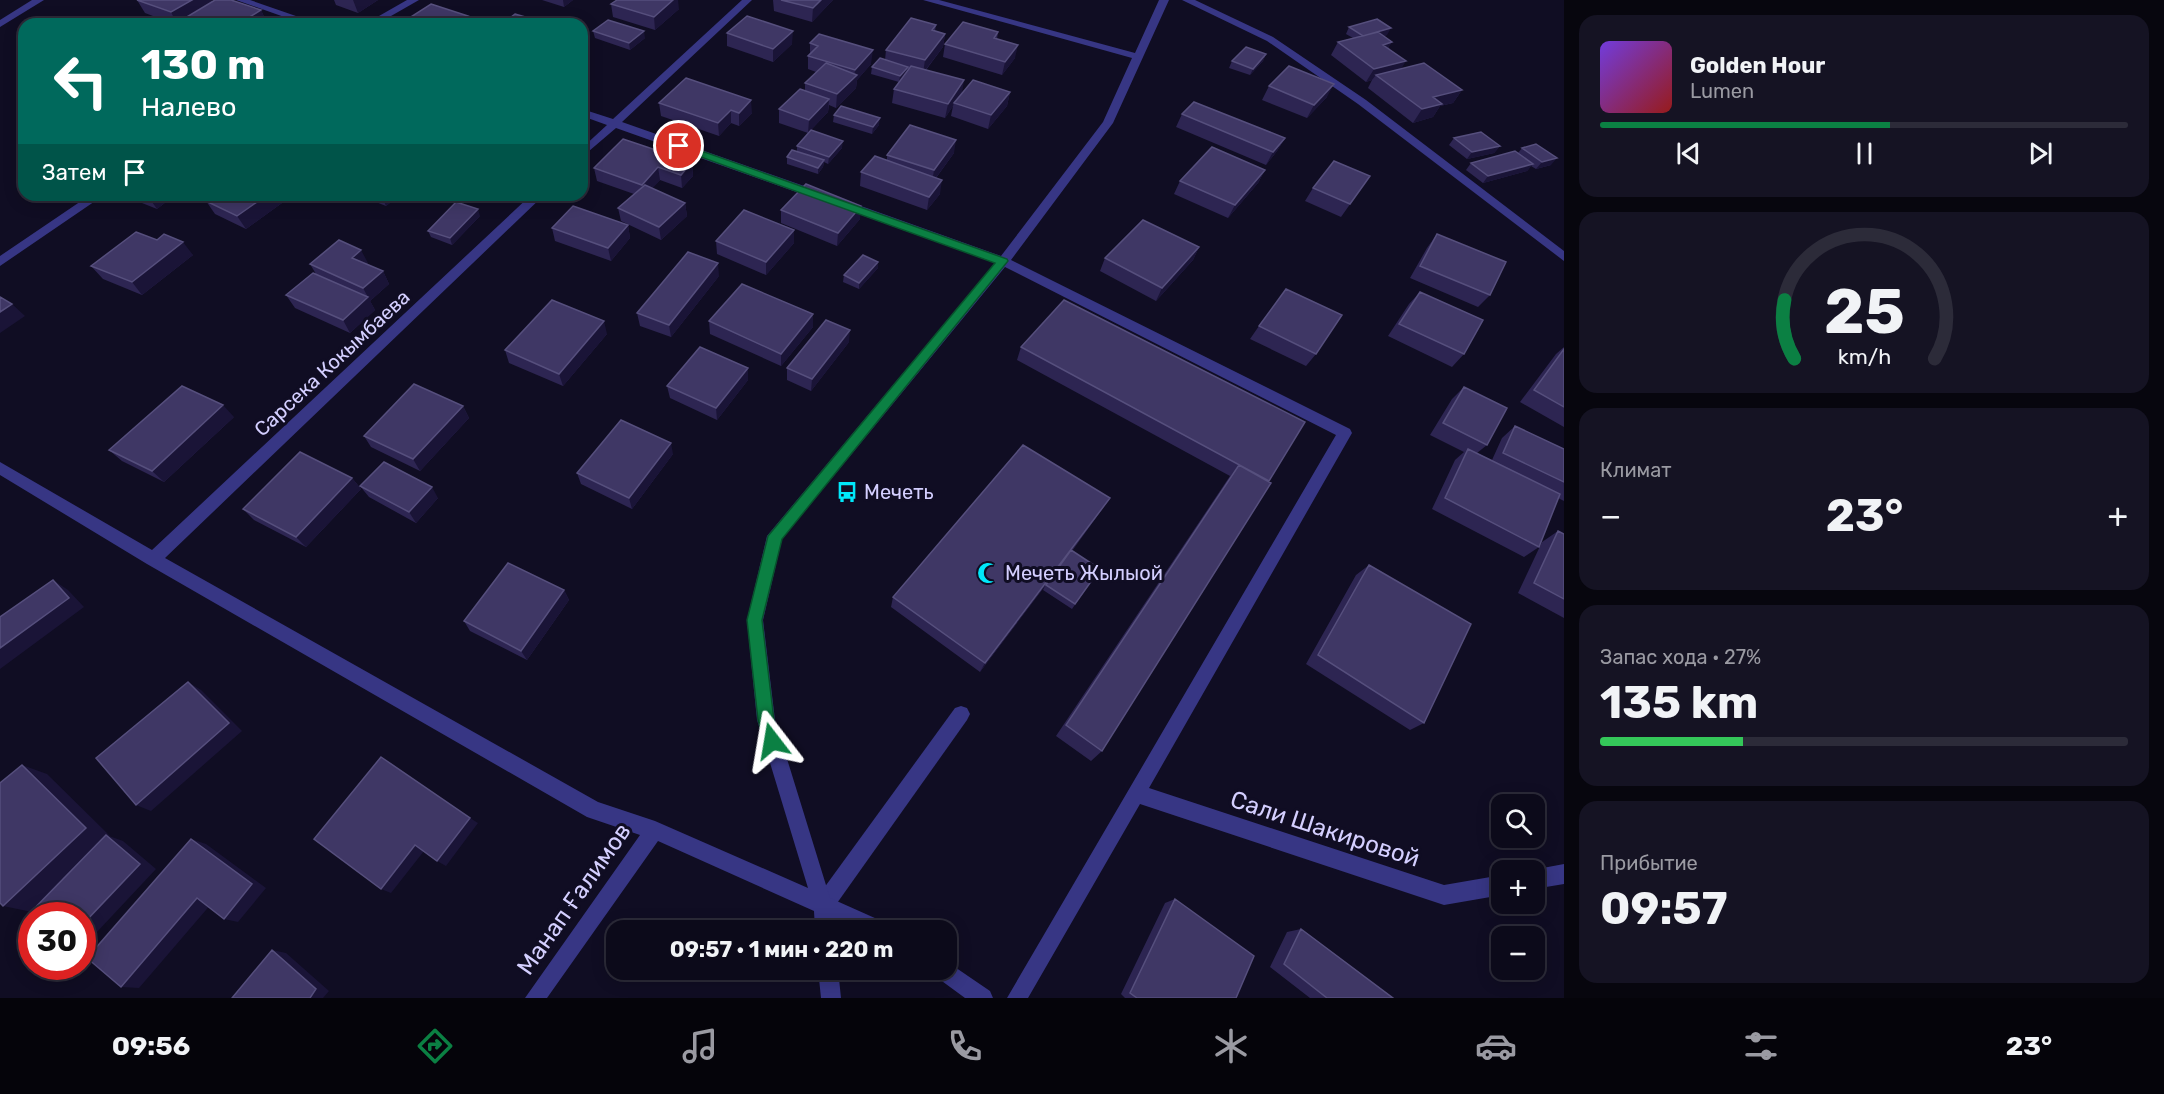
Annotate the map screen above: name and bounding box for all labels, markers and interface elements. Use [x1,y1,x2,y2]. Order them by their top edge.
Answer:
text: 130 m [141,40,266,90]
icon: left [42,42,120,120]
text: Golden Hour [1690,52,1825,79]
text: Lumen [1690,79,1754,103]
text: Налево [141,91,237,123]
pin [653,120,704,171]
icon: arrive [662,129,695,162]
icon: previous [1672,137,1705,170]
icon: pause [1848,137,1881,170]
icon: next [2024,137,2057,170]
icon: arrive [118,156,151,189]
text: Затем [42,159,106,186]
text: 25 [1824,276,1904,350]
street label: Сарсека Кокымбаева [249,285,415,441]
text: km/h [1837,345,1891,370]
text: Климат [1600,458,1672,482]
bus stop icon: Мечеть [835,480,859,504]
place label: Мечеть [864,480,934,504]
text: 23° [1826,489,1903,542]
text: − [1600,496,1621,535]
text: + [2107,496,2128,535]
mosque icon: Мечеть Жылыой [976,561,1000,585]
place label: Мечеть Жылыой [1005,561,1163,585]
text: Запас хода · 27% [1600,645,1761,669]
text: 135 km [1600,676,1758,729]
position arrow [740,709,804,773]
street label: Сали Шакировой [1227,785,1423,873]
map controls [1491,794,1545,980]
button: search [1491,794,1545,848]
street label: Манап Ғалимов [511,818,637,980]
text: Прибытие [1600,851,1698,875]
button: + [1491,860,1545,914]
text: 09:57 [1600,882,1727,935]
speed limit sign: 30 [18,902,96,980]
button: − [1491,926,1545,980]
text: 09:57 · 1 мин · 220 m [670,936,893,963]
icon: directions [414,1025,456,1067]
icon: music [679,1025,721,1067]
icon: phone [944,1025,986,1067]
icon: climate [1210,1025,1252,1067]
icon: car [1475,1025,1517,1067]
icon: filters [1740,1025,1782,1067]
text: 09:56 [112,1030,190,1062]
text: 23° [2006,1030,2052,1062]

